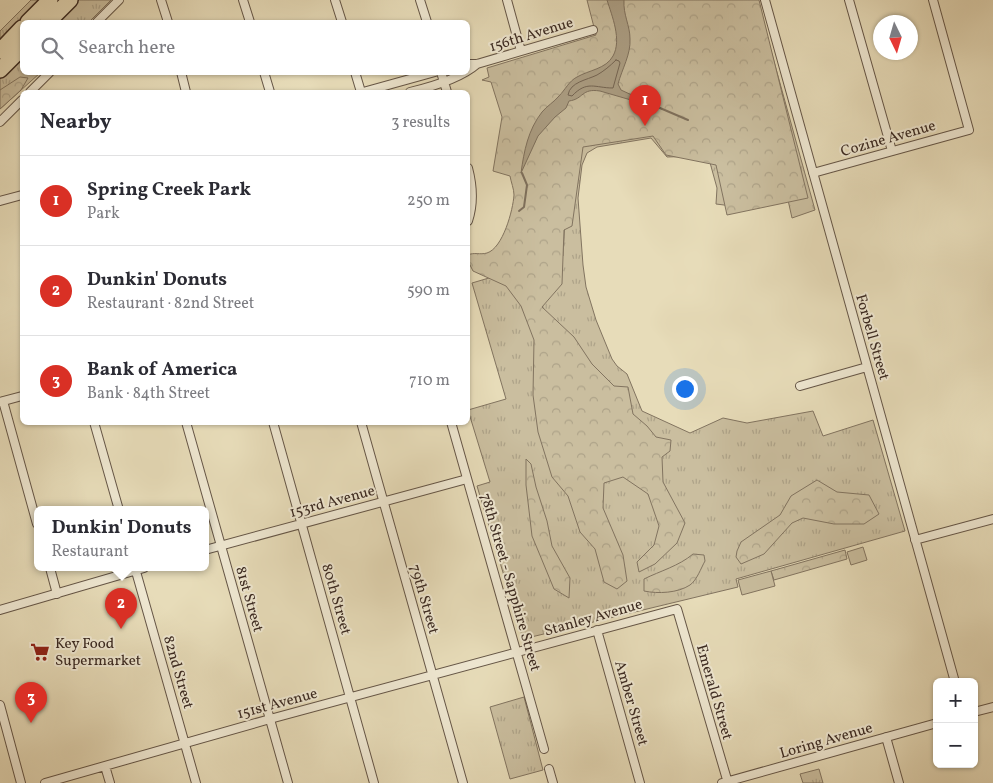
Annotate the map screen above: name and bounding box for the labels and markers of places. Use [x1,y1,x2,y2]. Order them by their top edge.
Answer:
pin: 1 [629,85,661,126]
pin: 2 [105,588,137,629]
place label: Key Food Supermarket [55,634,141,672]
supermarket icon: Key Food Supermarket [29,641,51,663]
pin: 3 [15,682,47,723]

